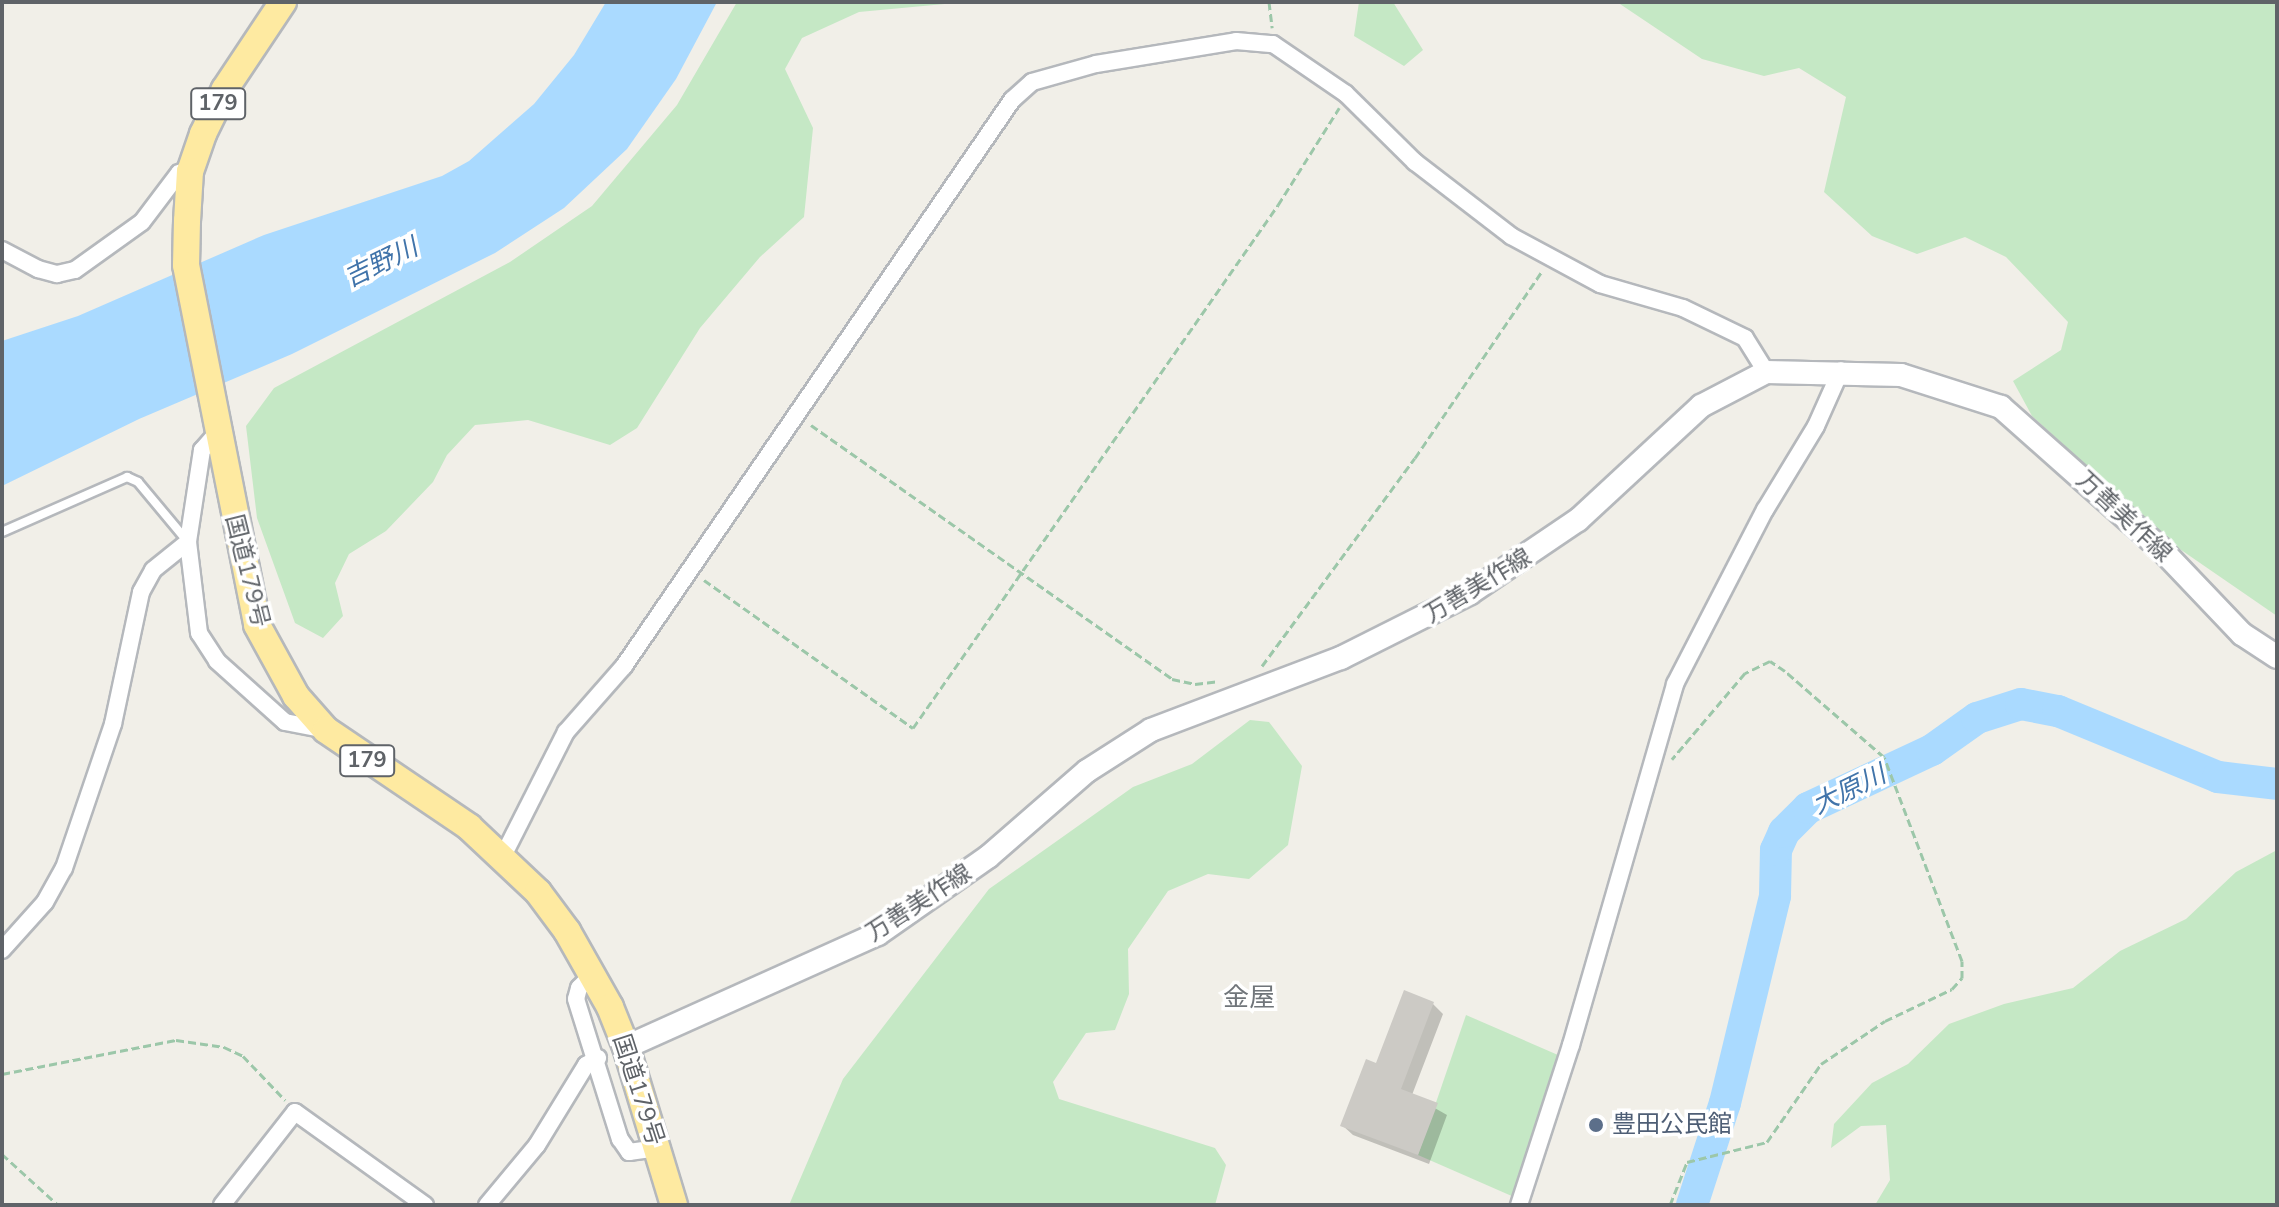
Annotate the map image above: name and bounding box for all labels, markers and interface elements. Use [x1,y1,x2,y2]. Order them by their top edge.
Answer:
road number: 179 [190,86,246,122]
water label: 吉野川 [339,232,423,294]
street label: 万善美作線 [2070,466,2178,568]
street label: 国道179号 [219,512,275,630]
street label: 万善美作線 [1419,543,1537,629]
road number: 179 [339,743,395,779]
water label: 大原川 [1807,759,1891,821]
street label: 万善美作線 [861,858,977,948]
district label: 金屋 [1223,982,1275,1014]
street label: 国道179号 [607,1031,669,1149]
place label: 豊田公民館 [1612,1111,1732,1139]
marker: 豊田公民館 [1587,1116,1605,1134]

